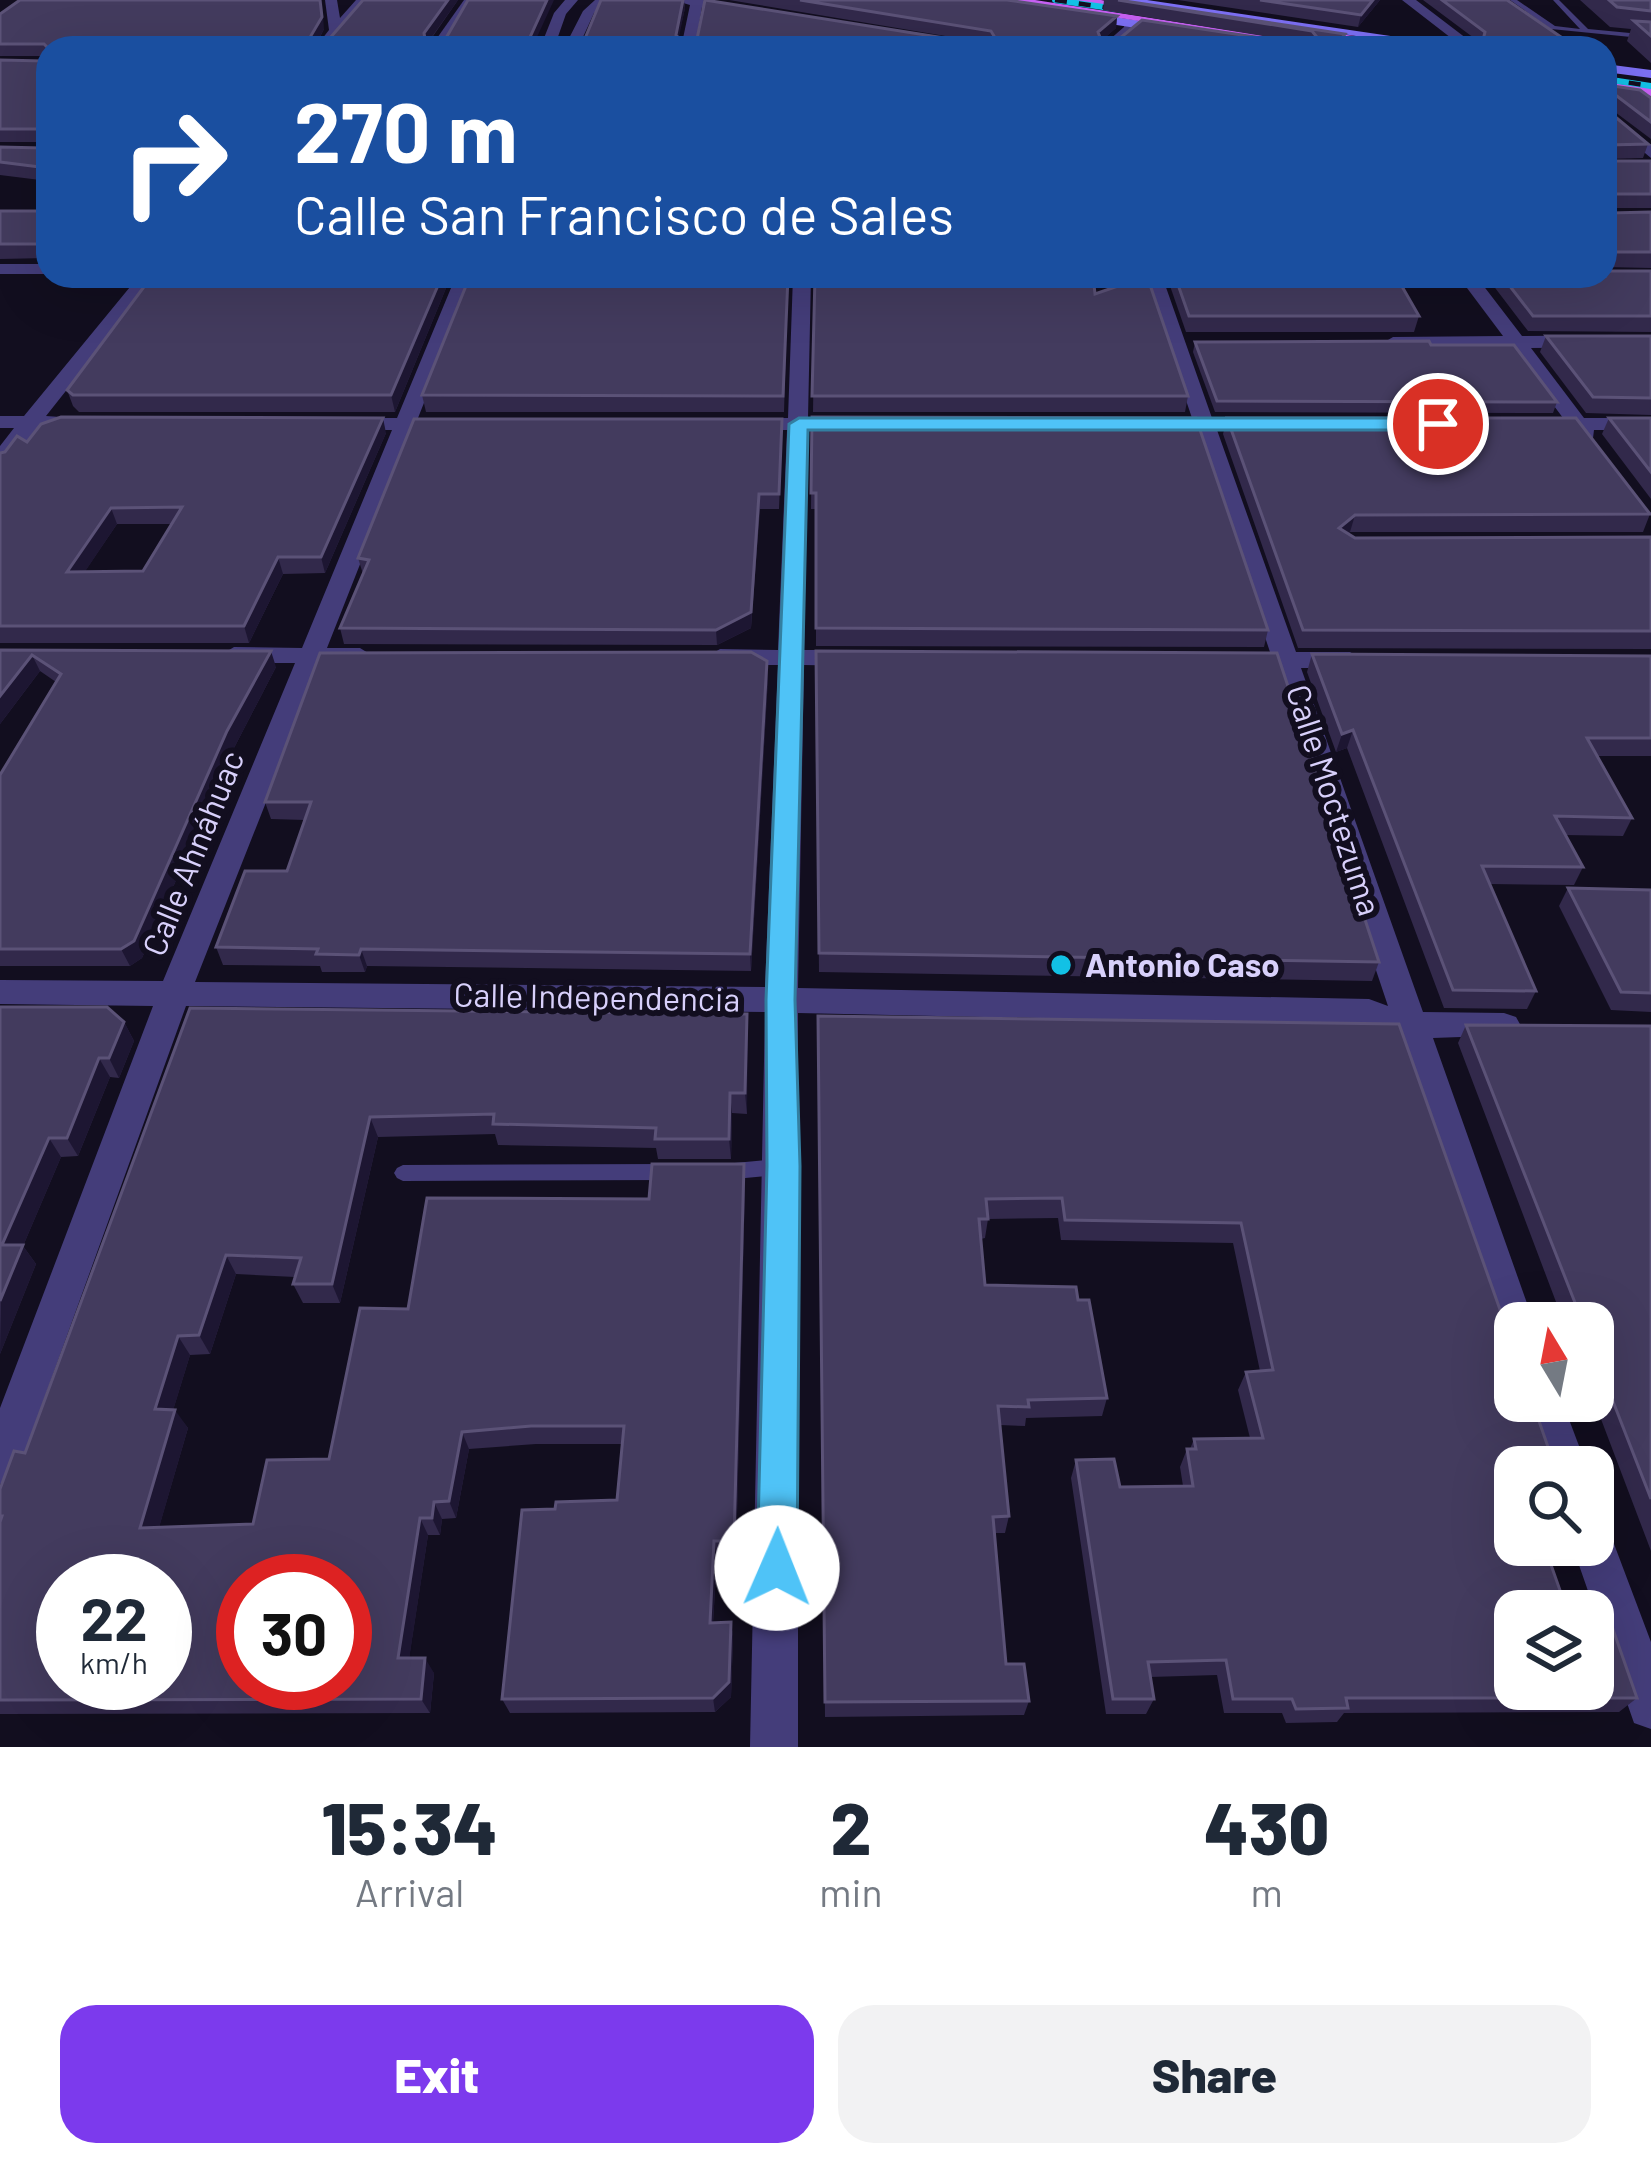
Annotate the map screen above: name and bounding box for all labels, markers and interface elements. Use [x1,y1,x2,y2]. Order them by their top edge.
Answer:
text: 270 m [294,79,518,180]
icon: right [96,84,252,240]
text: Calle San Francisco de Sales [294,181,954,246]
pin [1387,373,1489,475]
icon: arrive [1405,391,1471,457]
street label: Calle Moctezuma [1279,679,1391,920]
street label: Calle Ahnáhuac [133,744,251,961]
place label: Antonio Caso [1085,944,1280,984]
marker: Antonio Caso [1048,952,1074,978]
street label: Calle Independencia [453,974,741,1018]
north arrow [1494,1302,1614,1422]
map controls [1494,1302,1614,1710]
button: search [1494,1446,1614,1566]
position arrow [714,1505,840,1631]
speed limit sign: 30 [216,1554,372,1710]
text: 22 [80,1581,148,1653]
button: layers [1494,1590,1614,1710]
text: km/h [80,1644,148,1680]
text: 15:34 [322,1783,498,1869]
text: 2 [830,1783,871,1869]
text: 430 [1204,1783,1329,1869]
text: Arrival [355,1868,464,1915]
text: min [819,1868,882,1915]
text: m [1251,1868,1283,1915]
button: Exit [60,2005,814,2143]
button: Share [838,2005,1591,2143]

